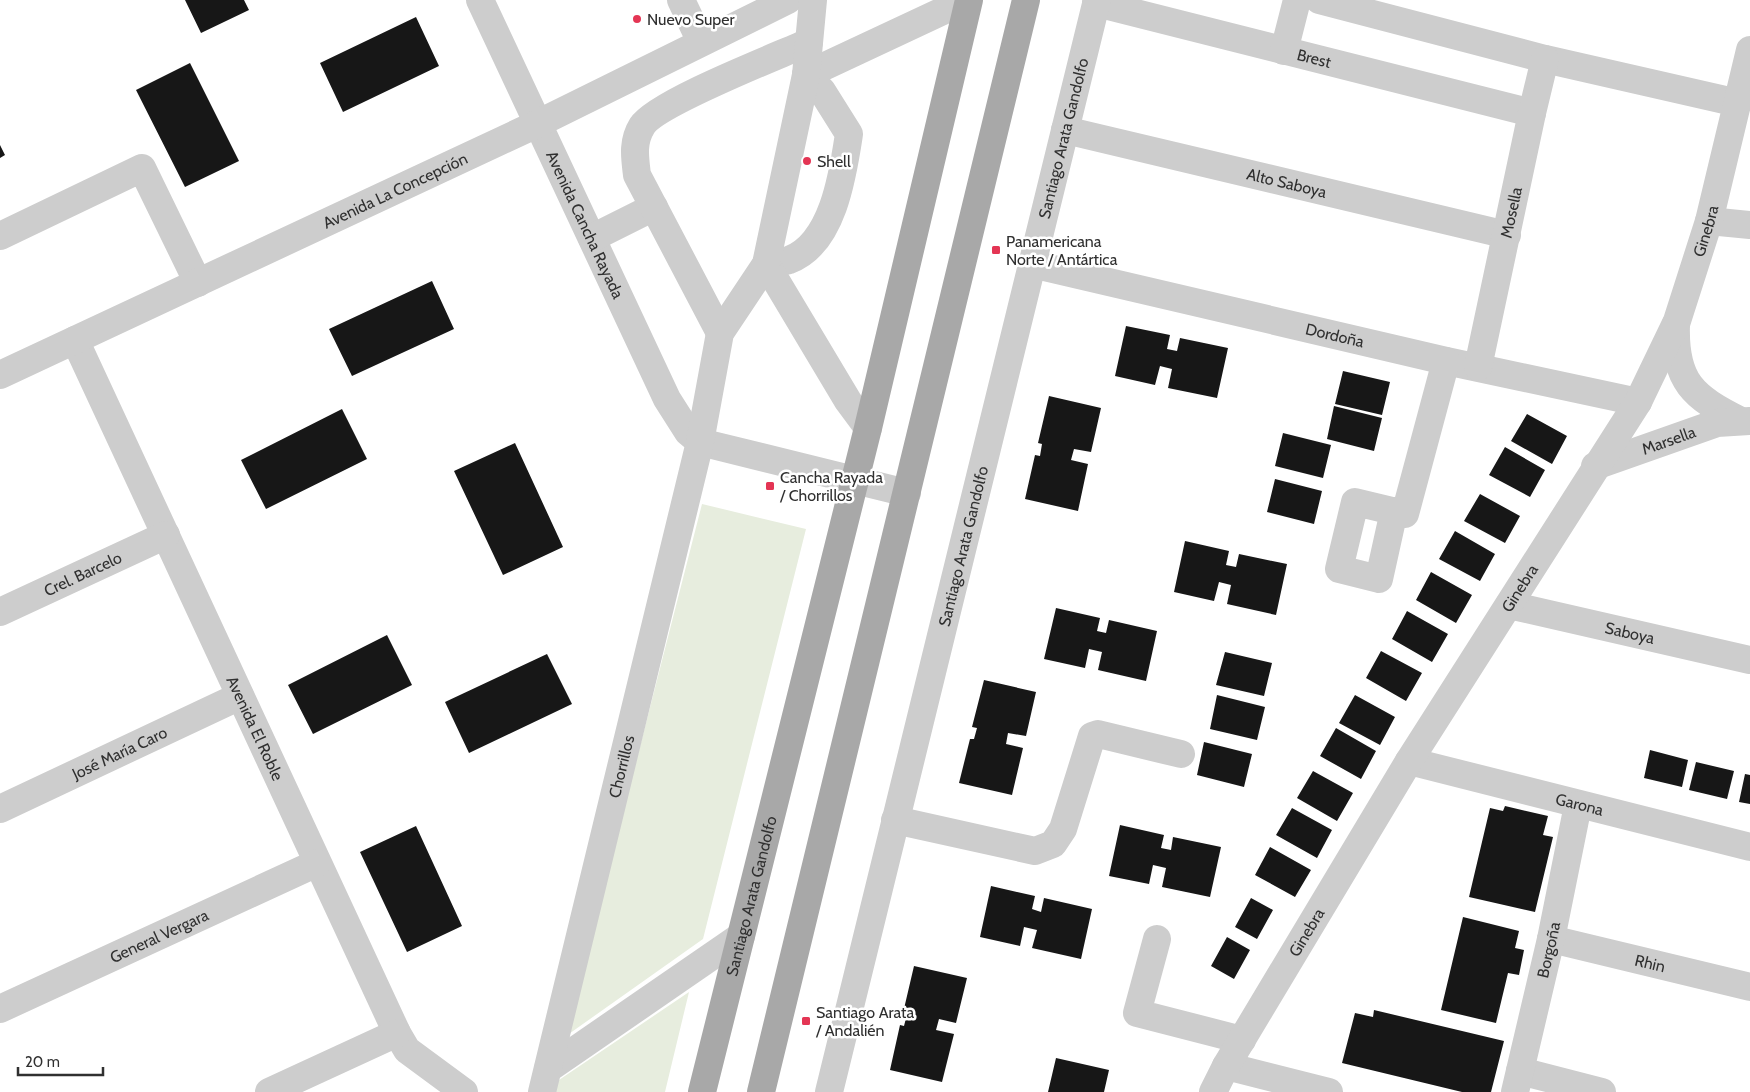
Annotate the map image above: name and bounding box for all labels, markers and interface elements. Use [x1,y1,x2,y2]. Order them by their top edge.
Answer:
place label: Nuevo Super [647,10,735,29]
marker: Nuevo Super [631,13,643,25]
street label: Brest [1295,45,1334,72]
street label: Santiago Arata Gandolfo [1034,56,1092,221]
street label: Avenida La Concepción [320,148,470,232]
street label: Avenida Cancha Rayada [543,148,628,302]
place label: Shell [817,152,851,171]
marker: Shell [801,155,813,167]
street label: Alto Saboya [1245,164,1329,201]
street label: Mosella [1496,185,1526,240]
street label: Ginebra [1689,203,1722,259]
place label: Panamericana Norte / Antártica [1006,232,1118,269]
marker: Panamericana Norte / Antártica [990,244,1002,256]
street label: Dordoña [1304,319,1366,351]
street label: Marsella [1639,422,1698,458]
street label: Santiago Arata Gandolfo [934,464,992,628]
place label: Cancha Rayada / Chorrillos [779,468,883,505]
marker: Cancha Rayada / Chorrillos [764,480,776,492]
street label: Crel. Barcelo [41,547,125,600]
street label: Ginebra [1497,560,1542,615]
street label: Saboya [1603,618,1657,648]
street label: Avenida El Roble [223,673,288,783]
street label: José María Caro [68,722,170,784]
street label: Chorrillos [604,733,638,800]
street label: Garona [1554,789,1606,819]
street label: Santiago Arata Gandolfo [722,814,780,978]
street label: General Vergara [107,905,212,967]
street label: Ginebra [1285,905,1328,960]
street label: Borgoña [1533,920,1564,980]
street label: Rhin [1633,950,1667,976]
place label: Santiago Arata / Andalién [815,1003,914,1040]
marker: Santiago Arata / Andalién [800,1015,812,1027]
scale bar [18,1044,102,1076]
text: 20 m [25,1053,60,1071]

